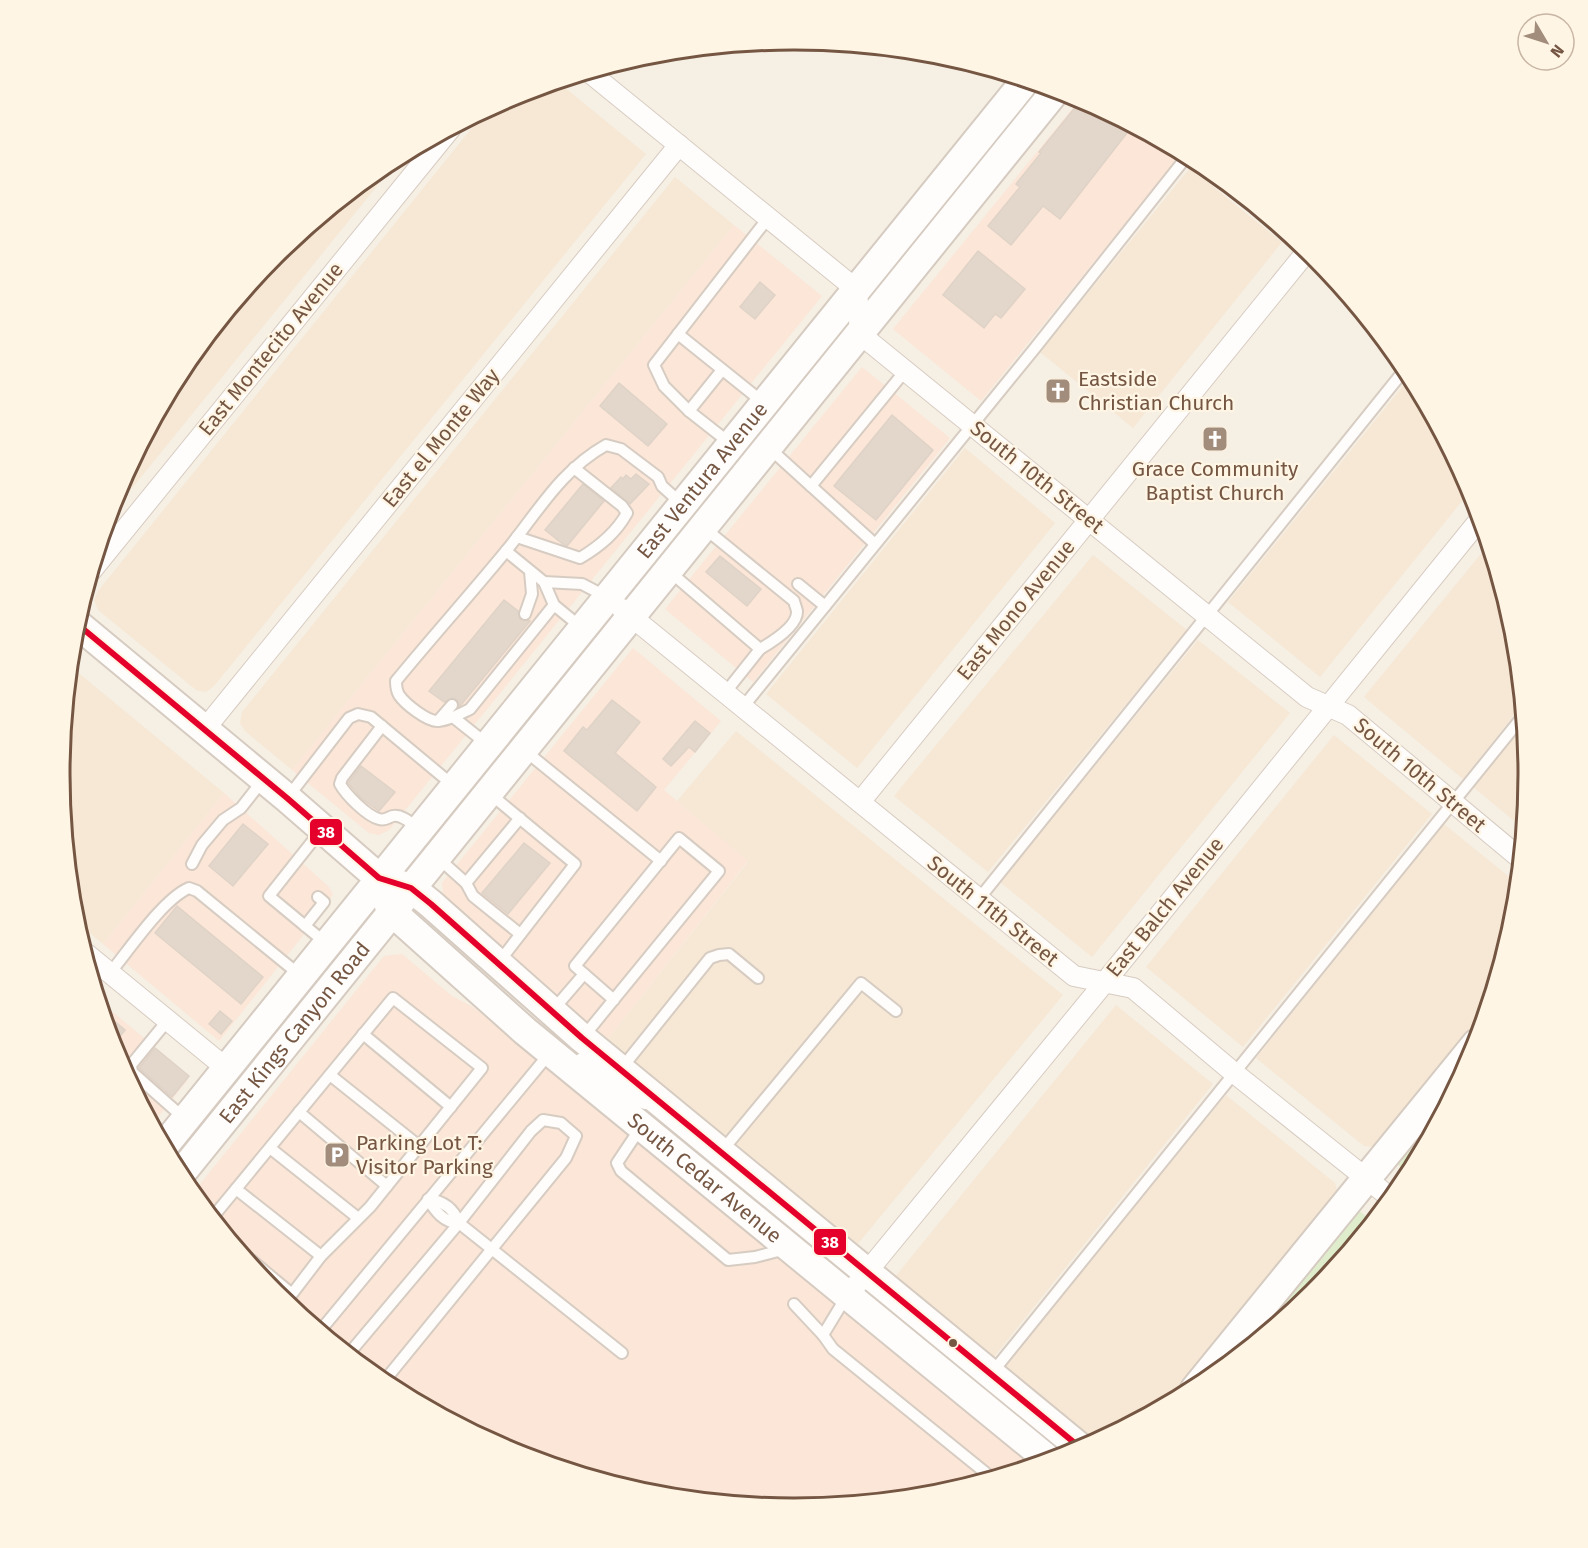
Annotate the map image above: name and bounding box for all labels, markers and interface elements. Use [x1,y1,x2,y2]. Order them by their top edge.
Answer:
north arrow [1516,12,1576,72]
text: N [1547,41,1568,61]
street label: East Montecito Avenue [193,257,349,441]
street label: East el Monte Way [377,363,506,513]
place label: Eastside Christian Church [1078,366,1234,416]
church icon: Eastside Christian Church [1043,376,1073,406]
street label: East Ventura Avenue [631,397,773,564]
street label: South 10th Street [965,415,1109,539]
church icon: Grace Community Baptist Church [1200,424,1230,454]
place label: Grace Community Baptist Church [1132,456,1299,506]
street label: East Mono Avenue [951,534,1081,686]
street label: South 10th Street [1349,712,1492,838]
line badge: 38 [309,818,343,846]
text: 38 [316,823,335,842]
street label: East Balch Avenue [1101,832,1229,982]
street label: South 11th Street [922,850,1064,972]
street label: East Kings Canyon Road [213,937,376,1129]
street label: South Cedar Avenue [622,1107,787,1249]
place label: Parking Lot T: Visitor Parking [356,1130,493,1180]
parking icon: Parking Lot T: Visitor Parking [322,1140,352,1170]
line badge: 38 [813,1228,847,1256]
text: 38 [820,1233,839,1252]
unlabelled marker [947,1337,959,1349]

